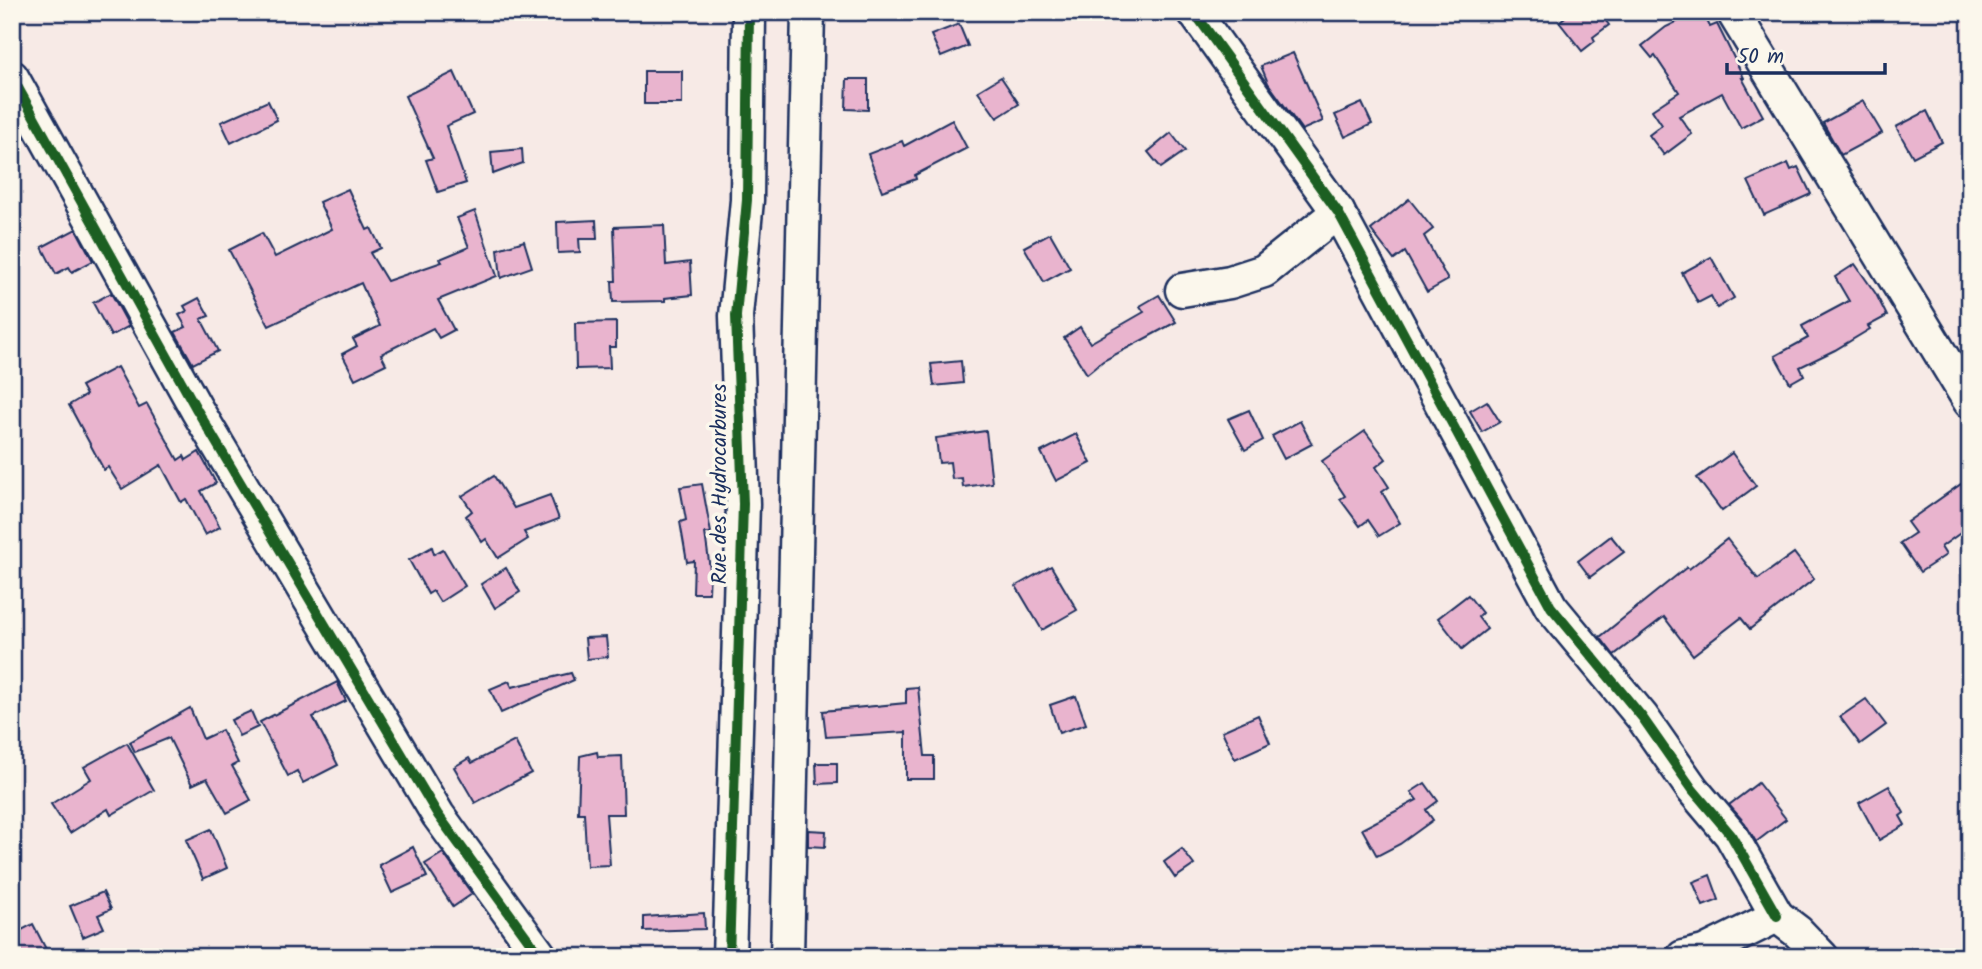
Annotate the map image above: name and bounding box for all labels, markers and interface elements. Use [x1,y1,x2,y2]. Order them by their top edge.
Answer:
scale bar [1727,32,1884,76]
text: 50 m [1737,41,1784,74]
street label: Rue des Hydrocarbures [704,383,737,585]

